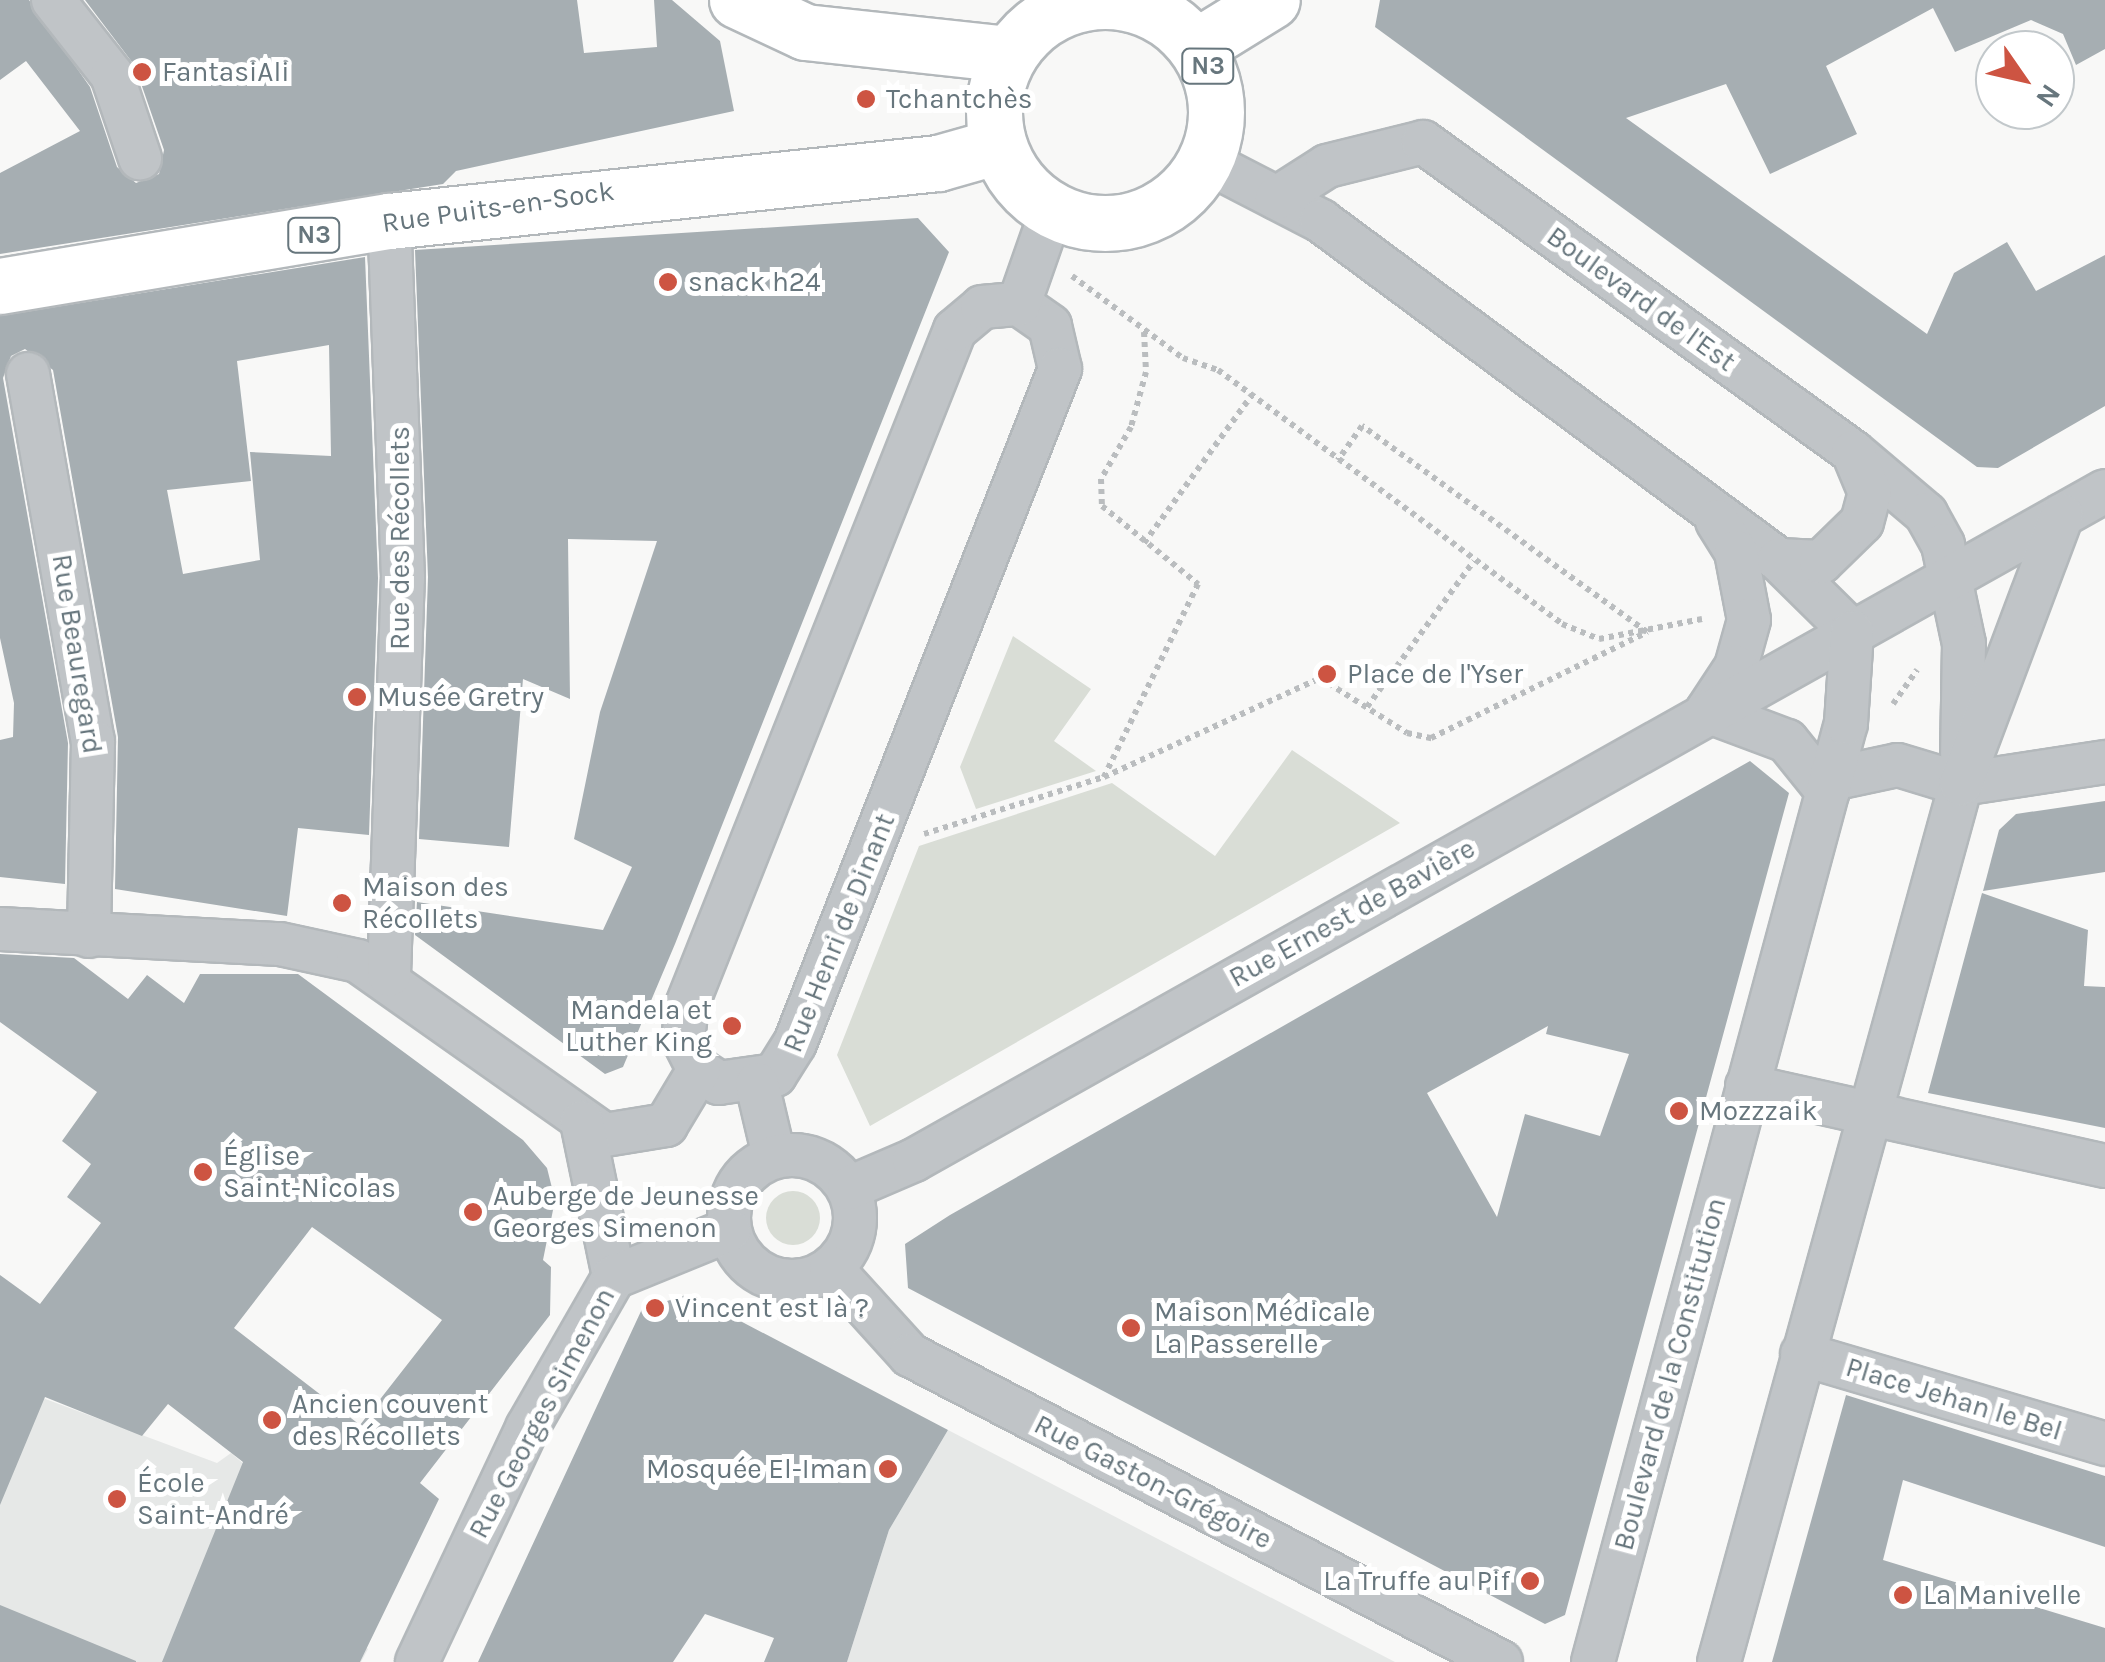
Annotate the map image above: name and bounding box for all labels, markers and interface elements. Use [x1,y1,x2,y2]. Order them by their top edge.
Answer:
north arrow [1975,30,2075,130]
road number: N3 [1180,46,1236,86]
place label: FantasiAli [162,55,290,89]
marker: FantasiAli [131,61,153,83]
text: N [2029,78,2068,113]
place label: Tchantchès [886,82,1033,116]
marker: Tchantchès [855,88,877,110]
street label: Rue Puits-en-Sock [380,174,616,240]
road number: N3 [286,215,342,255]
street label: Boulevard de l'Est [1540,219,1742,379]
place label: snack h24 [688,265,821,299]
marker: snack h24 [657,271,679,293]
street label: Rue des Récollets [383,426,417,650]
street label: Rue Beauregard [45,552,109,756]
place label: Place de l'Yser [1347,657,1523,691]
marker: Place de l'Yser [1316,663,1338,685]
place label: Musée Gretry [377,680,544,714]
marker: Musée Gretry [346,686,368,708]
street label: Rue Henri de Dinant [776,809,902,1057]
street label: Rue Ernest de Bavière [1223,831,1481,995]
place label: Maison des Récollets [362,870,509,936]
marker: Maison des Récollets [331,892,353,914]
place label: Mandela et Luther King [565,993,712,1059]
marker: Mandela et Luther King [721,1015,743,1037]
place label: Mozzzaik [1699,1094,1817,1128]
marker: Mozzzaik [1668,1100,1690,1122]
place label: Église Saint-Nicolas [223,1139,396,1205]
marker: Église Saint-Nicolas [192,1161,214,1183]
place label: Auberge de Jeunesse Georges Simenon [493,1179,759,1245]
street label: Boulevard de la Constitution [1607,1194,1733,1554]
marker: Auberge de Jeunesse Georges Simenon [462,1201,484,1223]
street label: Rue Georges Simenon [462,1282,622,1544]
place label: Vincent est là ? [675,1291,869,1325]
place label: Maison Médicale La Passerelle [1154,1295,1370,1361]
marker: Vincent est là ? [644,1297,666,1319]
marker: Maison Médicale La Passerelle [1118,1315,1144,1341]
street label: Place Jehan le Bel [1842,1350,2066,1448]
place label: Ancien couvent des Récollets [292,1387,488,1453]
street label: Rue Gaston-Grégoire [1029,1408,1277,1556]
marker: Ancien couvent des Récollets [261,1409,283,1431]
place label: Mosquée El-Iman [646,1452,868,1486]
marker: Mosquée El-Iman [877,1458,899,1480]
place label: École Saint-André [137,1466,289,1532]
marker: École Saint-André [106,1488,128,1510]
place label: La Truffe au Pif [1323,1564,1510,1598]
marker: La Truffe au Pif [1519,1570,1541,1592]
place label: La Manivelle [1923,1578,2081,1612]
marker: La Manivelle [1892,1584,1914,1606]

